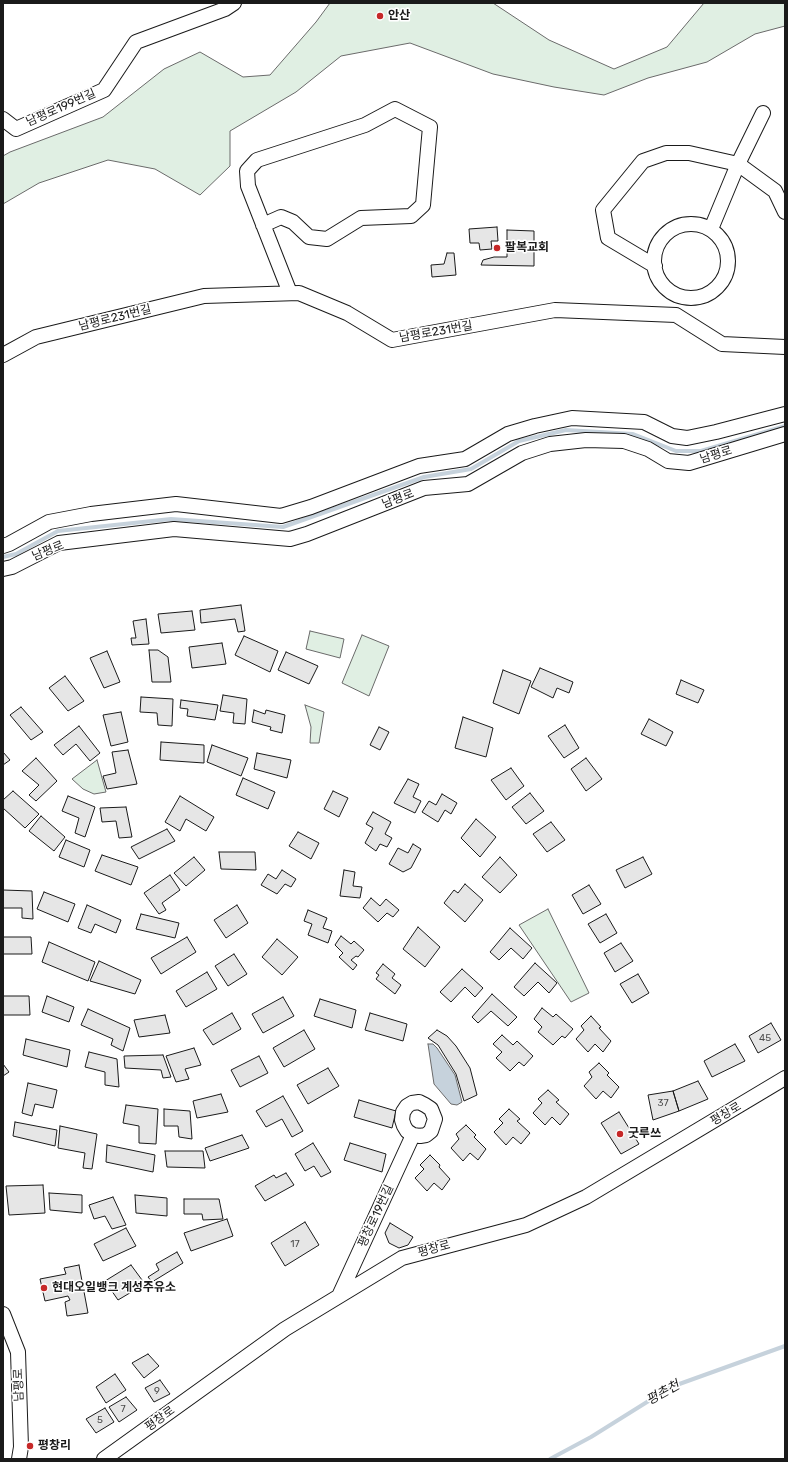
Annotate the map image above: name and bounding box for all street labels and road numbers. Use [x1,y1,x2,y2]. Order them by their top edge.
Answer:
street label: 남평로199번길 [24,86,98,130]
street label: 남평로231번길 [77,302,153,334]
street label: 남평로231번길 [398,318,474,346]
street label: 남평로 [698,443,734,467]
street label: 남평로 [380,486,416,512]
street label: 남평로 [30,538,66,564]
street label: 평창로 [708,1099,744,1129]
street label: 평창로19번길 [355,1182,397,1250]
street label: 평창로 [416,1238,452,1260]
street label: 남평로 [11,1368,27,1402]
street label: 평창로 [142,1403,178,1435]

